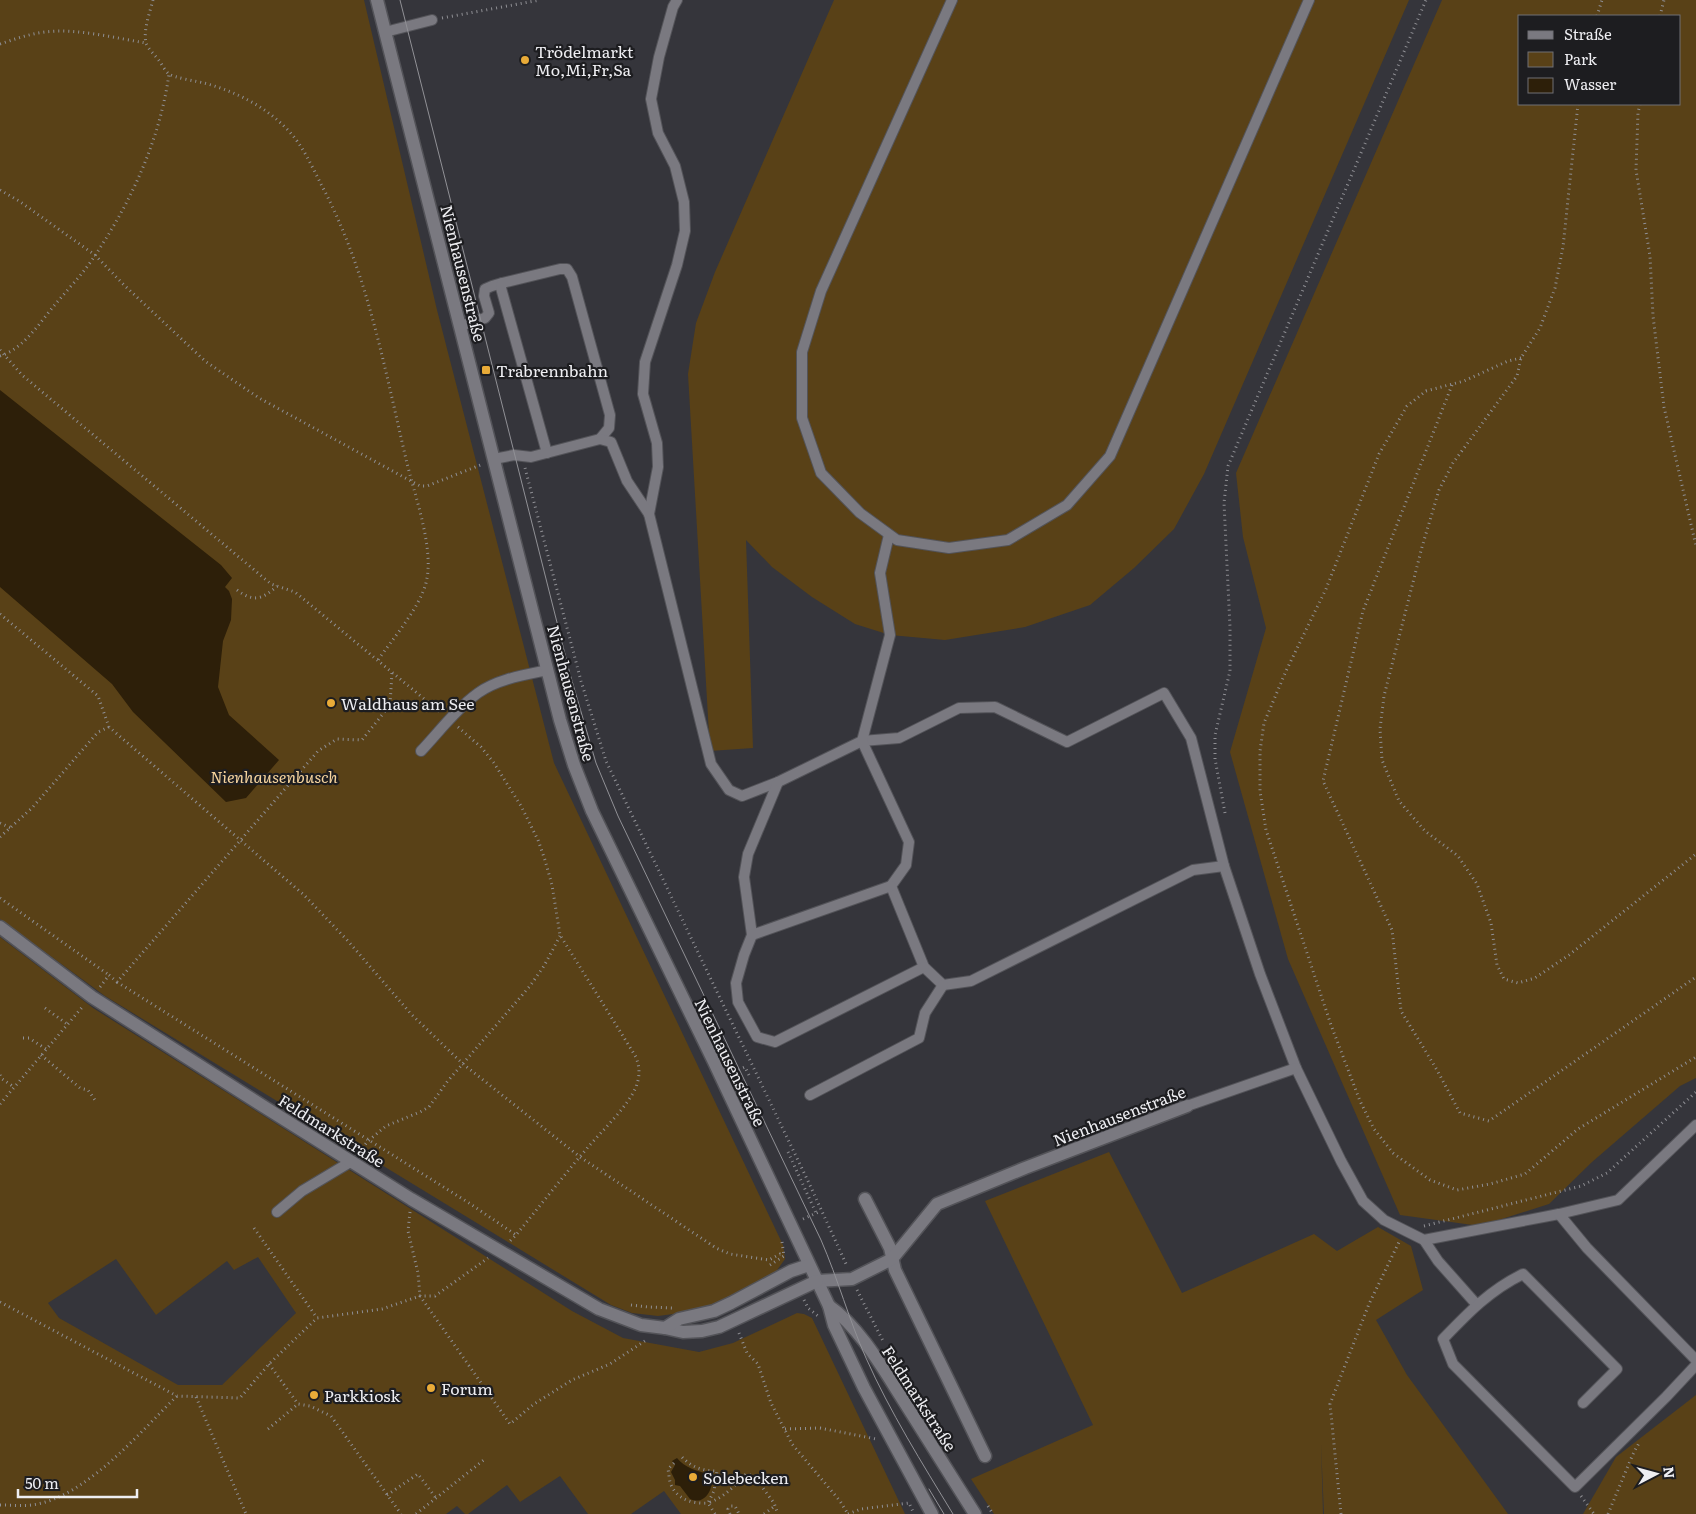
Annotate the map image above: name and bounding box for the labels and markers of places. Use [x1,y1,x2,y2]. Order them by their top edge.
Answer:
place label: Trödelmarkt Mo,Mi,Fr,Sa [535,39,634,81]
marker: Trödelmarkt Mo,Mi,Fr,Sa [519,54,531,66]
place label: Trabrennbahn [496,358,609,382]
marker: Trabrennbahn [480,364,492,376]
place label: Waldhaus am See [341,691,475,715]
marker: Waldhaus am See [325,697,337,709]
place label: Forum [441,1376,493,1400]
marker: Forum [425,1382,437,1394]
place label: Parkkiosk [324,1383,401,1407]
marker: Parkkiosk [308,1389,320,1401]
place label: Solebecken [703,1465,789,1489]
marker: Solebecken [687,1471,699,1483]

